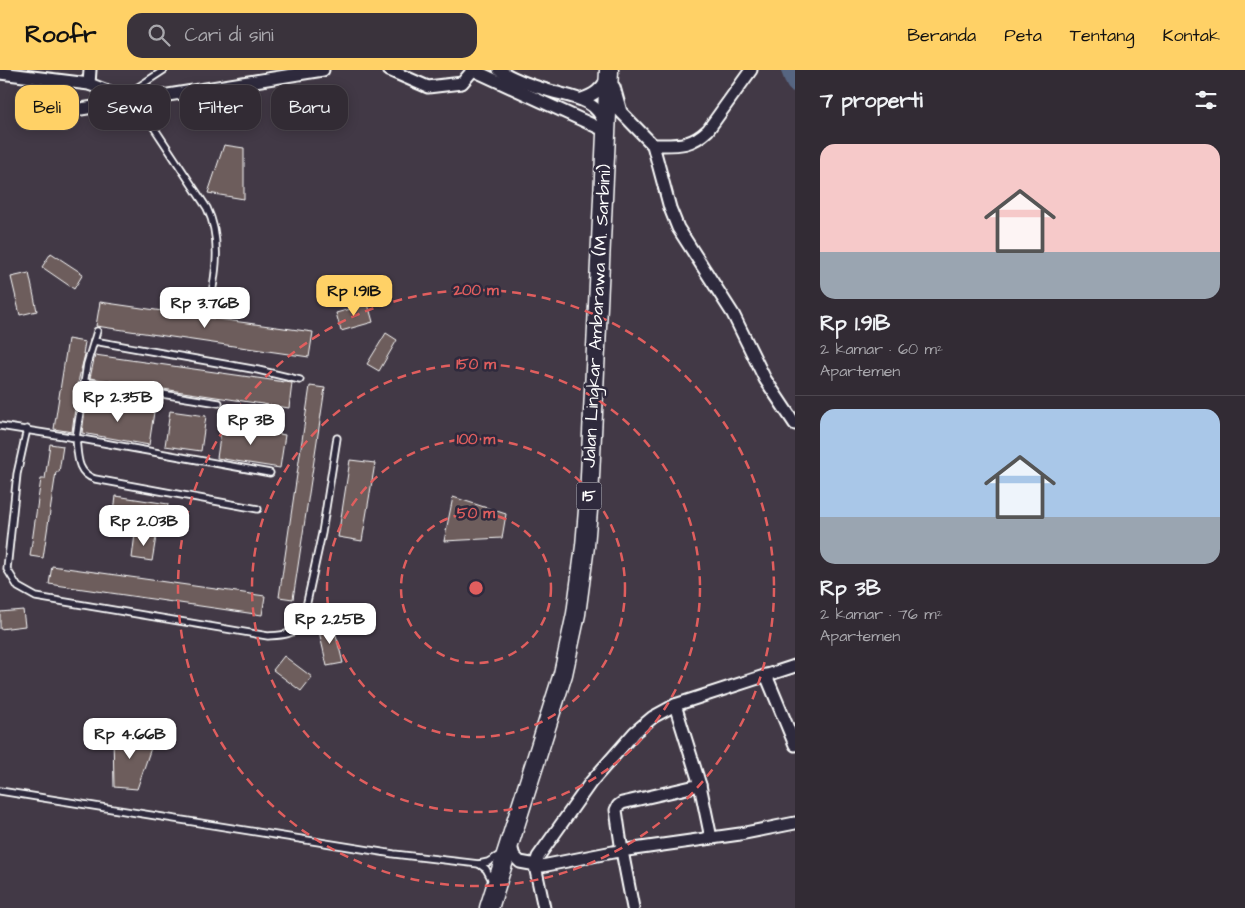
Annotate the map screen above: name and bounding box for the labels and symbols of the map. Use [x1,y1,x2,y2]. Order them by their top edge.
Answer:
street label: Jalan Lingkar Ambarawa (M. Sarbini) [577,164,618,469]
pin: Rp 1.91B [302,274,406,317]
text: 200 m [452,280,499,301]
pin: Rp 3.76B [153,286,257,329]
text: 150 m [456,354,496,375]
pin: Rp 2.35B [66,380,170,423]
pin: Rp 3B [216,404,286,446]
text: 100 m [457,429,496,450]
road number: 15 [576,482,602,510]
text: 50 m [457,503,495,524]
pin: Rp 2.03B [92,504,196,547]
centre of rings [467,579,485,597]
pin: Rp 2.25B [278,602,382,645]
pin: Rp 4.66B [78,718,182,760]

